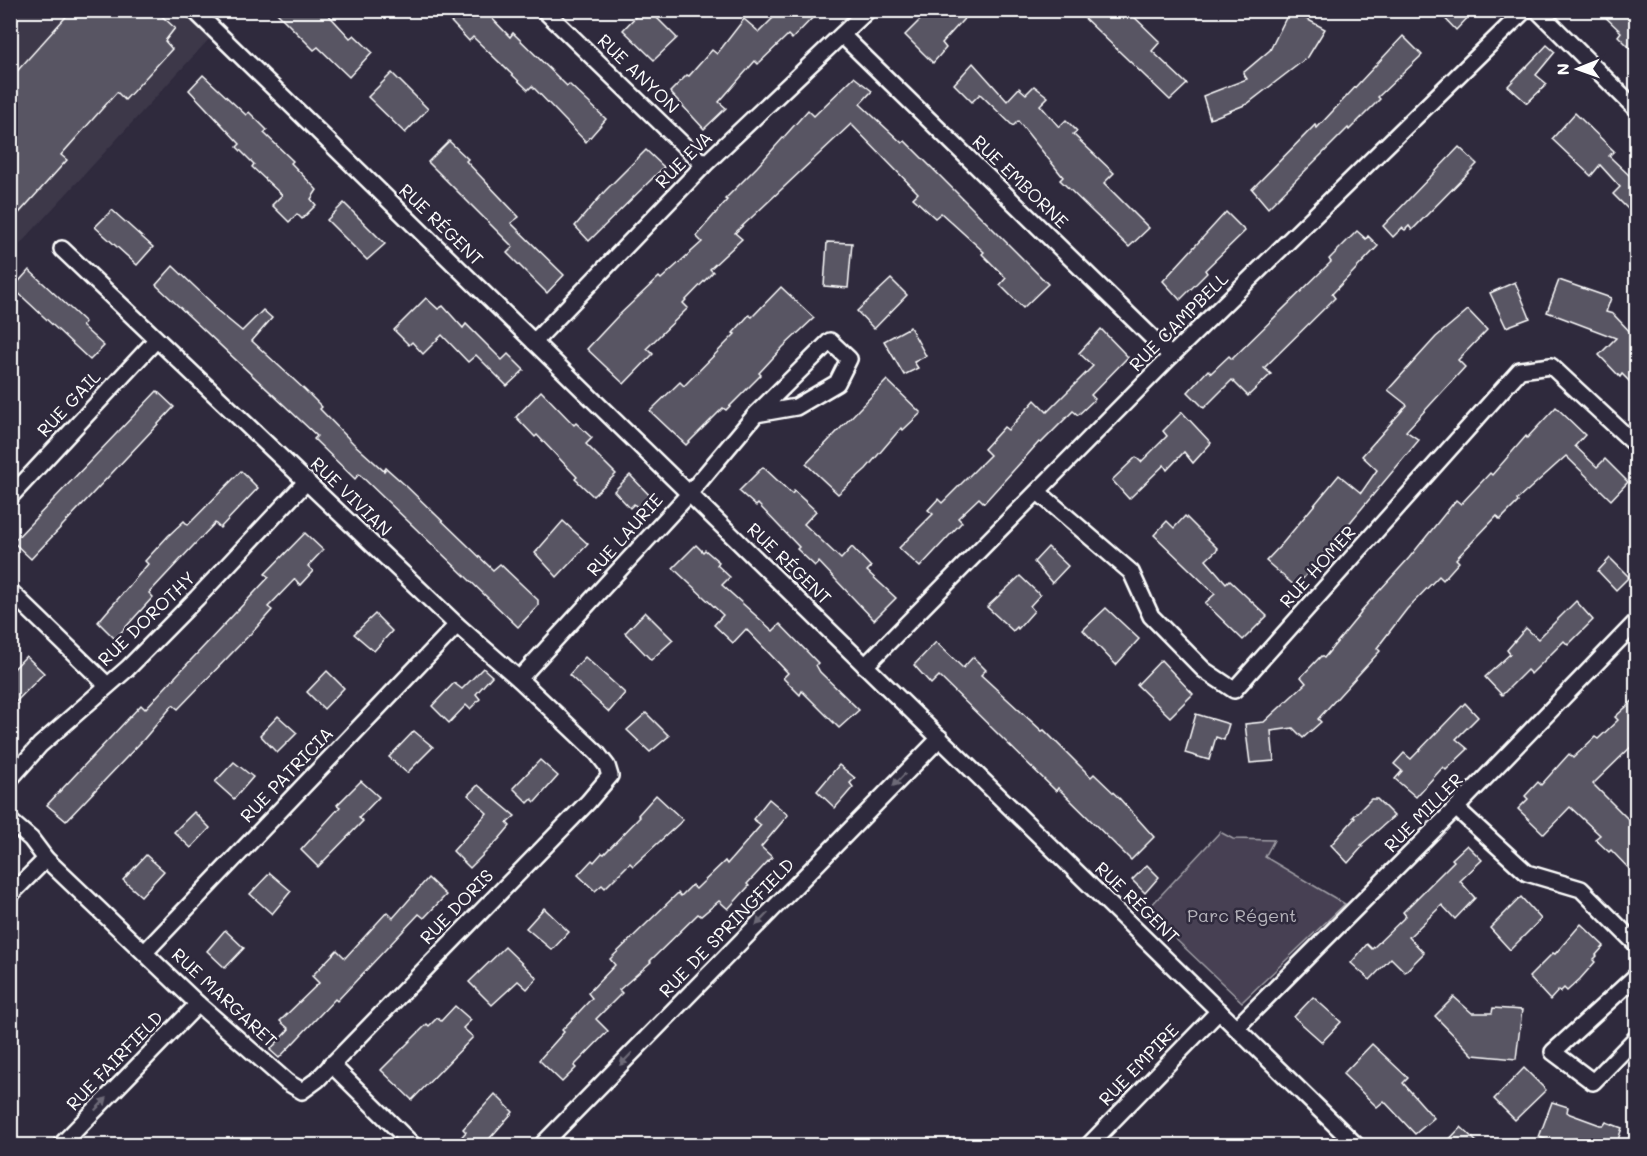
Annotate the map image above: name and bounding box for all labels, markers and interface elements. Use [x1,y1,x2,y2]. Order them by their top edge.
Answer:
street label: RUE ANYON [593,28,685,118]
north arrow [1548,39,1608,99]
text: N [1552,63,1573,76]
street label: RUE EVA [650,126,717,193]
street label: RUE EMBORNE [967,129,1074,233]
street label: RUE RÉGENT [394,178,489,271]
street label: RUE CAMPBELL [1124,266,1233,376]
street label: RUE GAIL [31,364,106,442]
street label: RUE VIVIAN [306,451,398,541]
street label: RUE LAURIE [581,488,668,581]
street label: RUE RÉGENT [742,517,837,610]
street label: RUE HOMER [1274,520,1361,613]
street label: RUE DOROTHY [92,566,200,671]
street label: RUE PATRICIA [234,721,338,827]
street label: RUE MILLER [1379,768,1468,857]
one-way arrow [892,772,906,786]
street label: RUE DE SPRINGFIELD [653,852,799,1002]
street label: RUE RÉGENT [1090,856,1185,949]
street label: RUE DORIS [414,864,498,949]
park label: Parc Régent [1187,903,1297,927]
one-way arrow [756,912,770,926]
street label: RUE MARGARET [167,942,282,1052]
street label: RUE FAIRFIELD [61,1005,168,1115]
street label: RUE EMPIRE [1093,1018,1183,1110]
one-way arrow [619,1051,633,1066]
one-way arrow [93,1097,107,1111]

